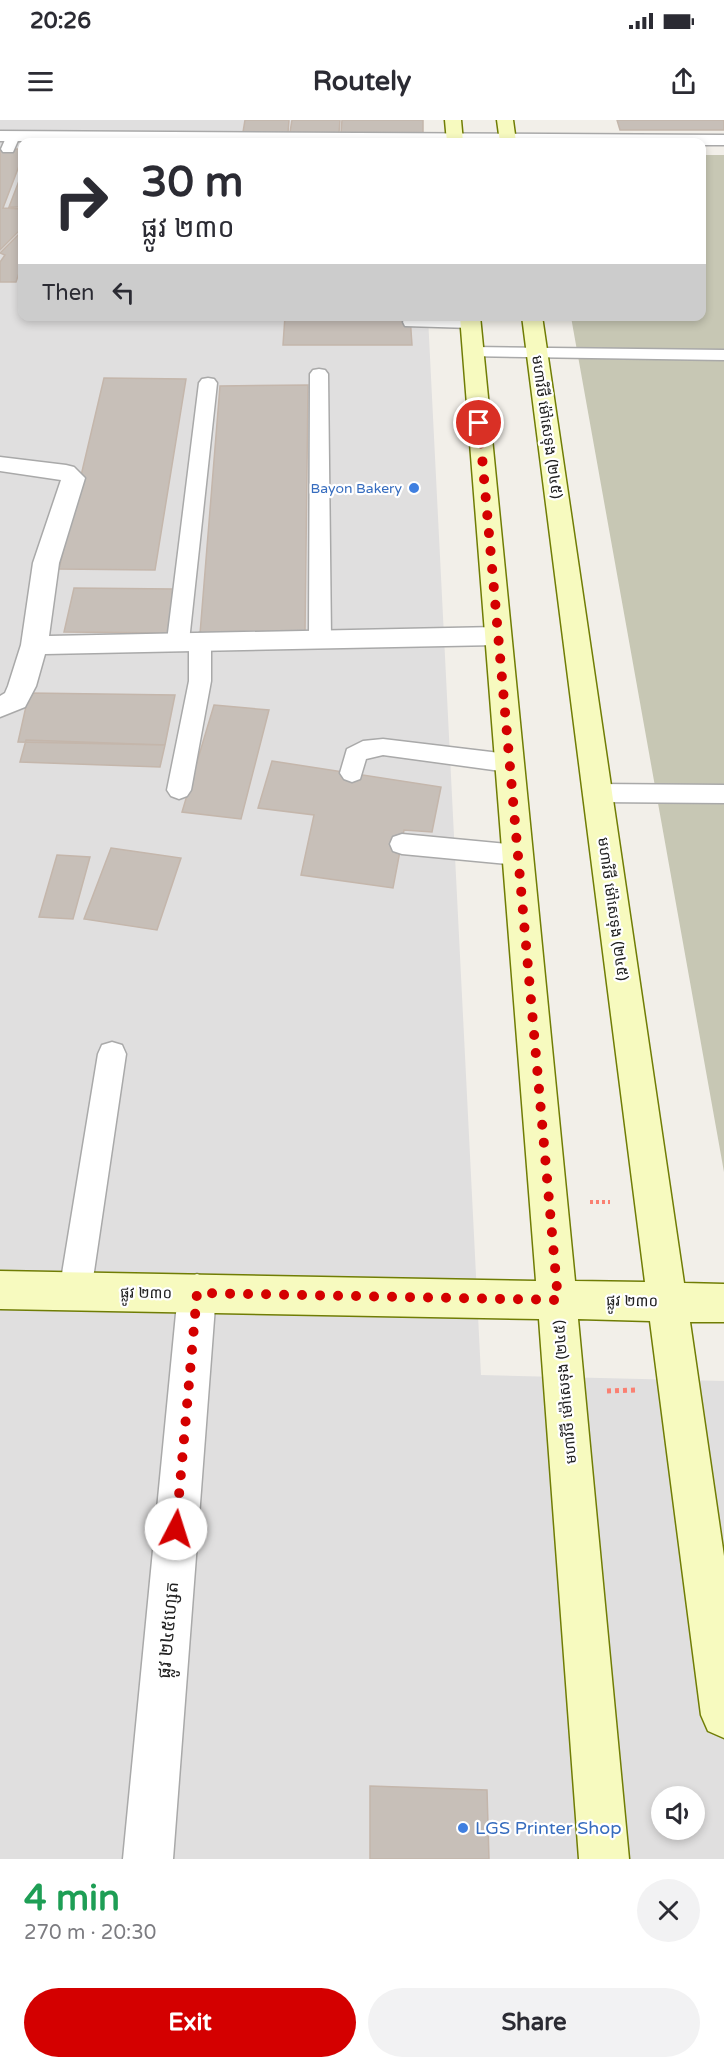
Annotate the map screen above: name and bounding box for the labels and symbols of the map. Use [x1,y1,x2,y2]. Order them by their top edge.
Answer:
street label: មហាវិថី ម៉ៅសេទុង (២៤៥) [528,354,567,500]
pin [453,397,504,448]
place label: Bayon Bakery [311,480,402,497]
marker: Bayon Bakery [407,481,421,495]
street label: មហាវិថី ម៉ៅសេទុង (២៤៥) [594,836,633,982]
street label: ផ្លូវ ២៣០ [120,1284,172,1307]
street label: ផ្លូវ ២៣០ [606,1292,658,1315]
street label: មហាវិថី ម៉ៅសេទុង (២៤៥) [549,1319,581,1465]
position arrow [144,1497,208,1561]
street label: ផ្លូវ ២៤៥ហ្សេត [153,1581,188,1680]
place label: LGS Printer Shop [475,1817,622,1839]
marker: LGS Printer Shop [456,1821,470,1835]

